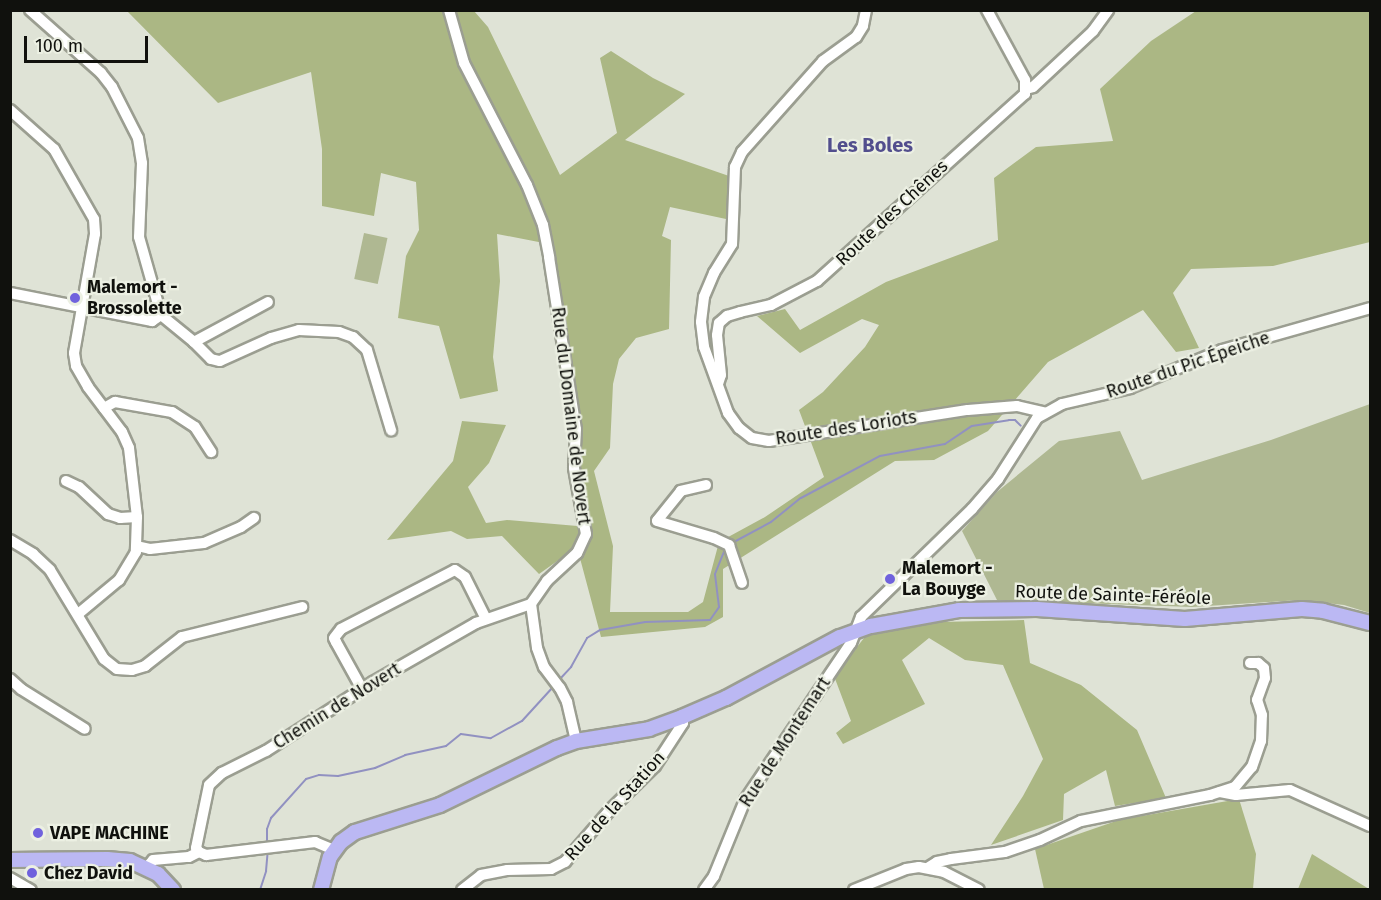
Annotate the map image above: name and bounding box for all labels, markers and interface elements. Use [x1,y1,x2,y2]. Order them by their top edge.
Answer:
scale bar [27,24,152,62]
text: 100 m [35,35,83,57]
district label: Les Boles [827,133,913,157]
street label: Route des Chênes [832,156,952,270]
place label: Malemort - Brossolette [87,277,182,320]
marker: Malemort - Brossolette [68,291,82,305]
street label: Rue du Domaine de Novert [547,306,595,526]
street label: Route du Pic Épeiche [1103,327,1273,403]
street label: Route des Loriots [774,406,918,450]
place label: Malemort - La Bouyge [902,558,993,600]
marker: Malemort - La Bouyge [883,572,897,586]
street label: Route de Sainte-Féréole [1015,581,1211,609]
street label: Chemin de Novert [269,658,405,754]
street label: Rue de Montemart [735,673,835,811]
street label: Rue de la Station [560,747,670,865]
place label: VAPE MACHINE [50,822,169,844]
marker: VAPE MACHINE [31,826,45,840]
place label: Chez David [44,862,133,884]
marker: Chez David [25,866,39,880]

